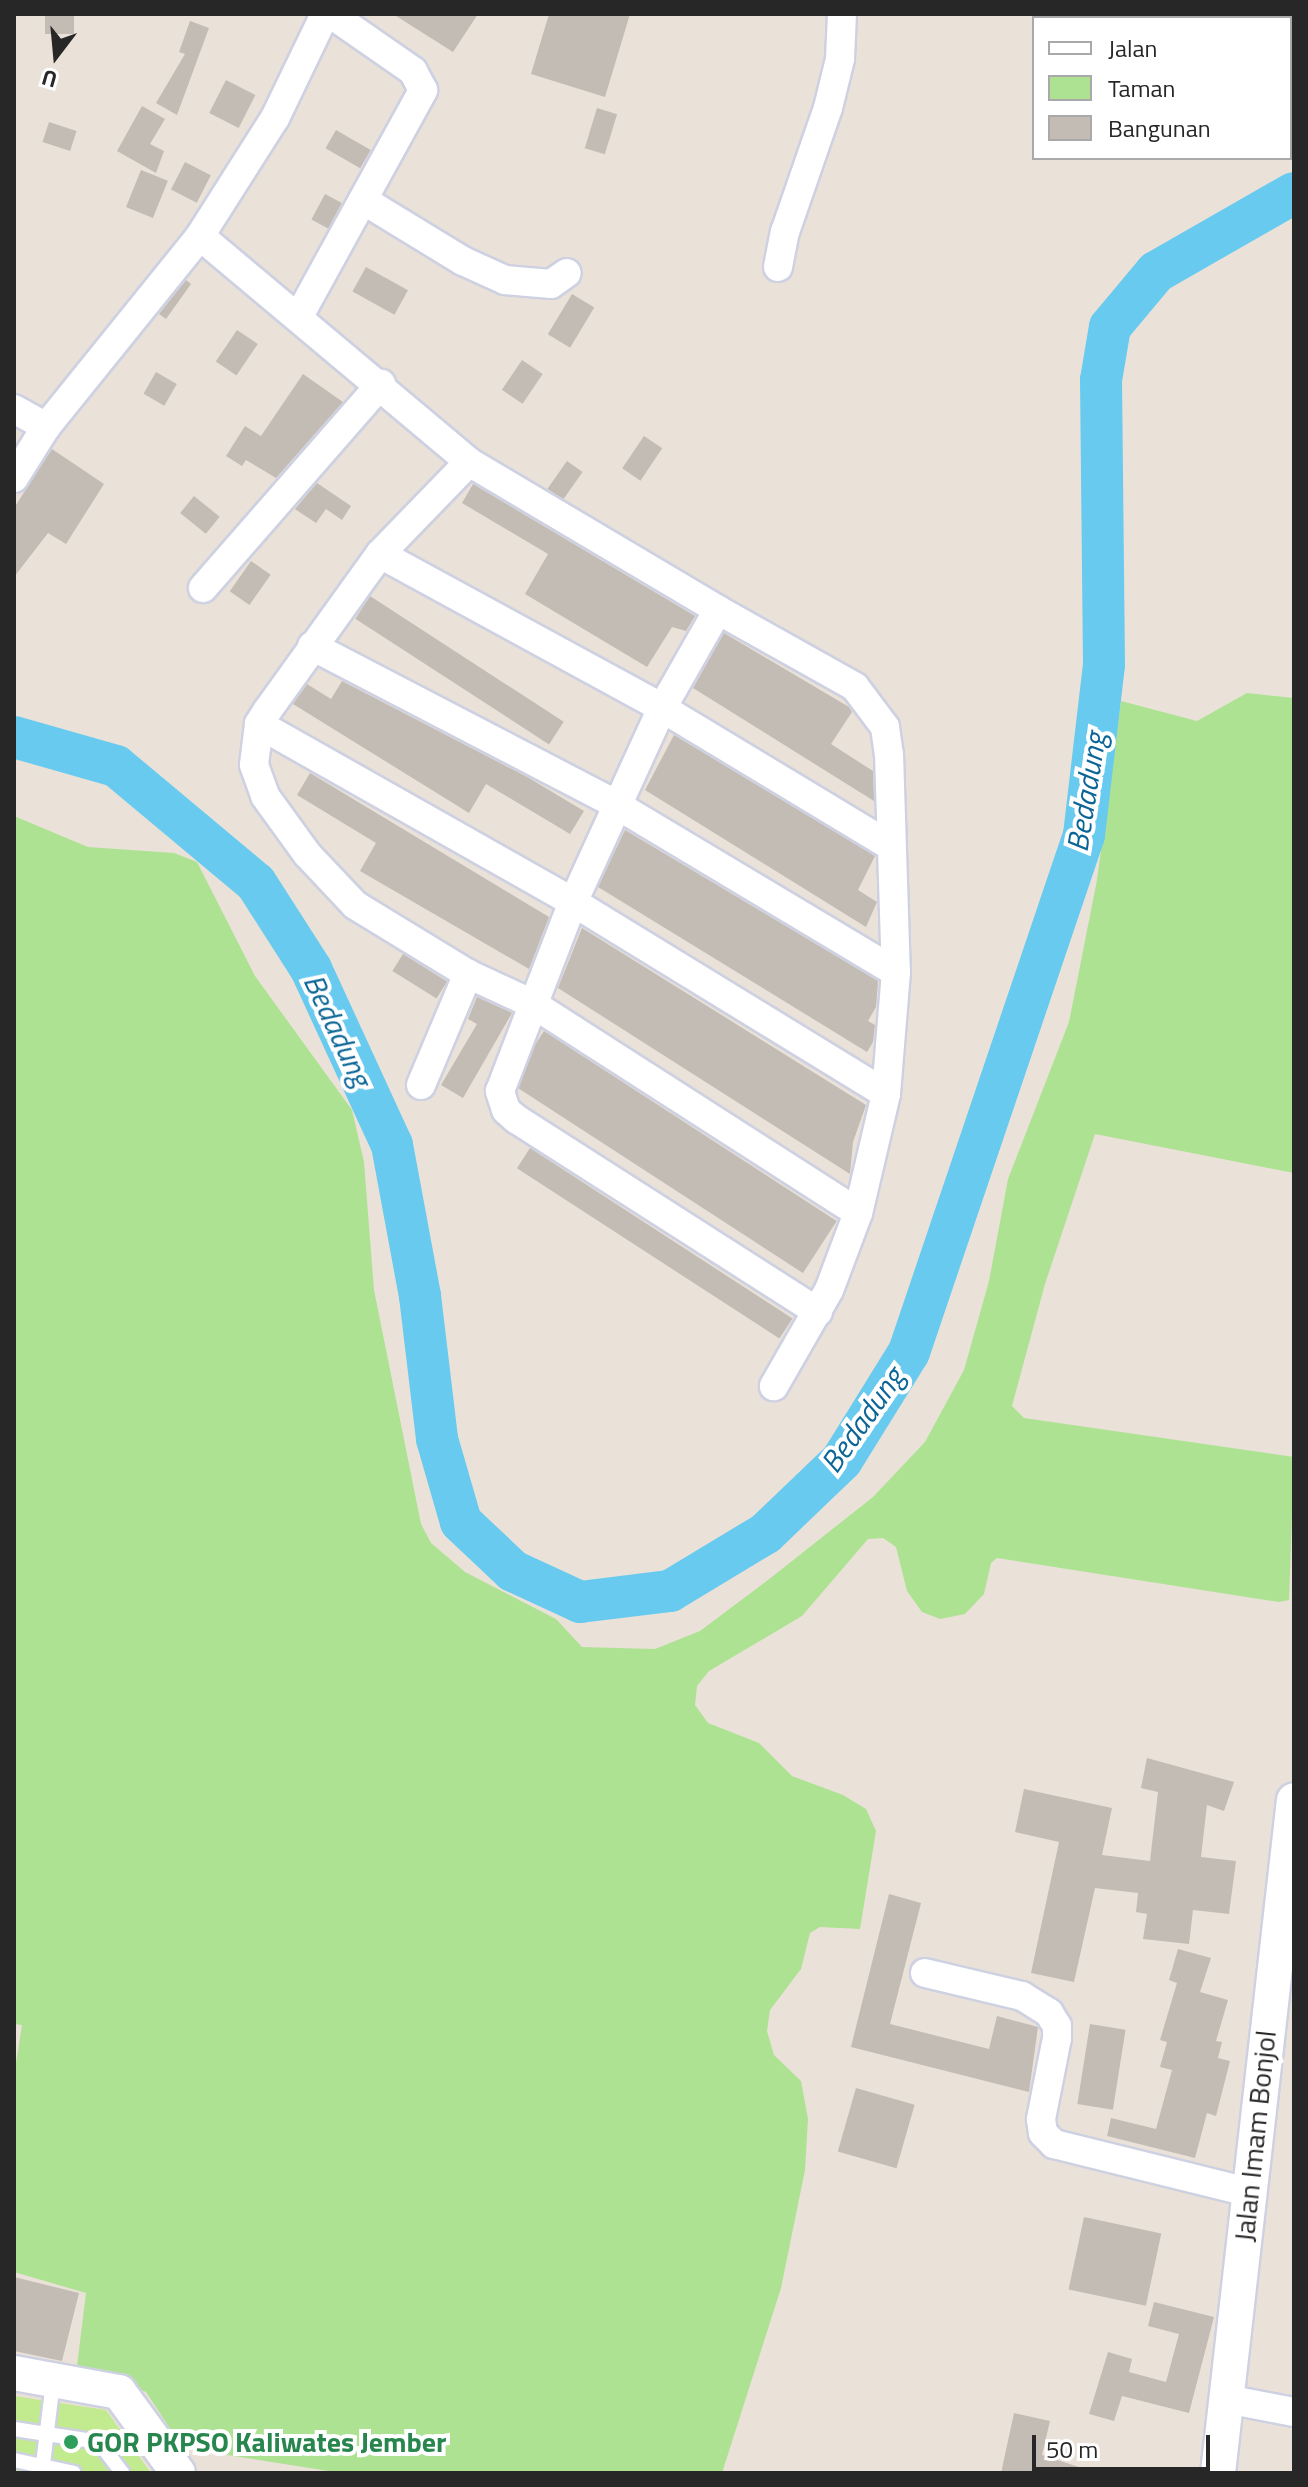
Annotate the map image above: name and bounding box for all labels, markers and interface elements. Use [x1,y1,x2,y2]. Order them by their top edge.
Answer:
north arrow [16,16,96,96]
legend [1032,16,1292,160]
text: Jalan [1108,30,1157,66]
text: U [38,61,61,97]
text: Taman [1108,70,1176,106]
text: Bangunan [1108,110,1211,146]
water label: Bedadung [1059,730,1113,854]
water label: Bedadung [296,968,380,1092]
water label: Bedadung [813,1360,911,1480]
street label: Jalan Imam Bonjol [1227,2029,1283,2243]
scale bar [1036,2419,1214,2469]
place label: GOR PKPSO Kaliwates Jember [87,2425,446,2459]
text: 50 m [1046,2431,1098,2467]
marker: GOR PKPSO Kaliwates Jember [62,2433,80,2451]

